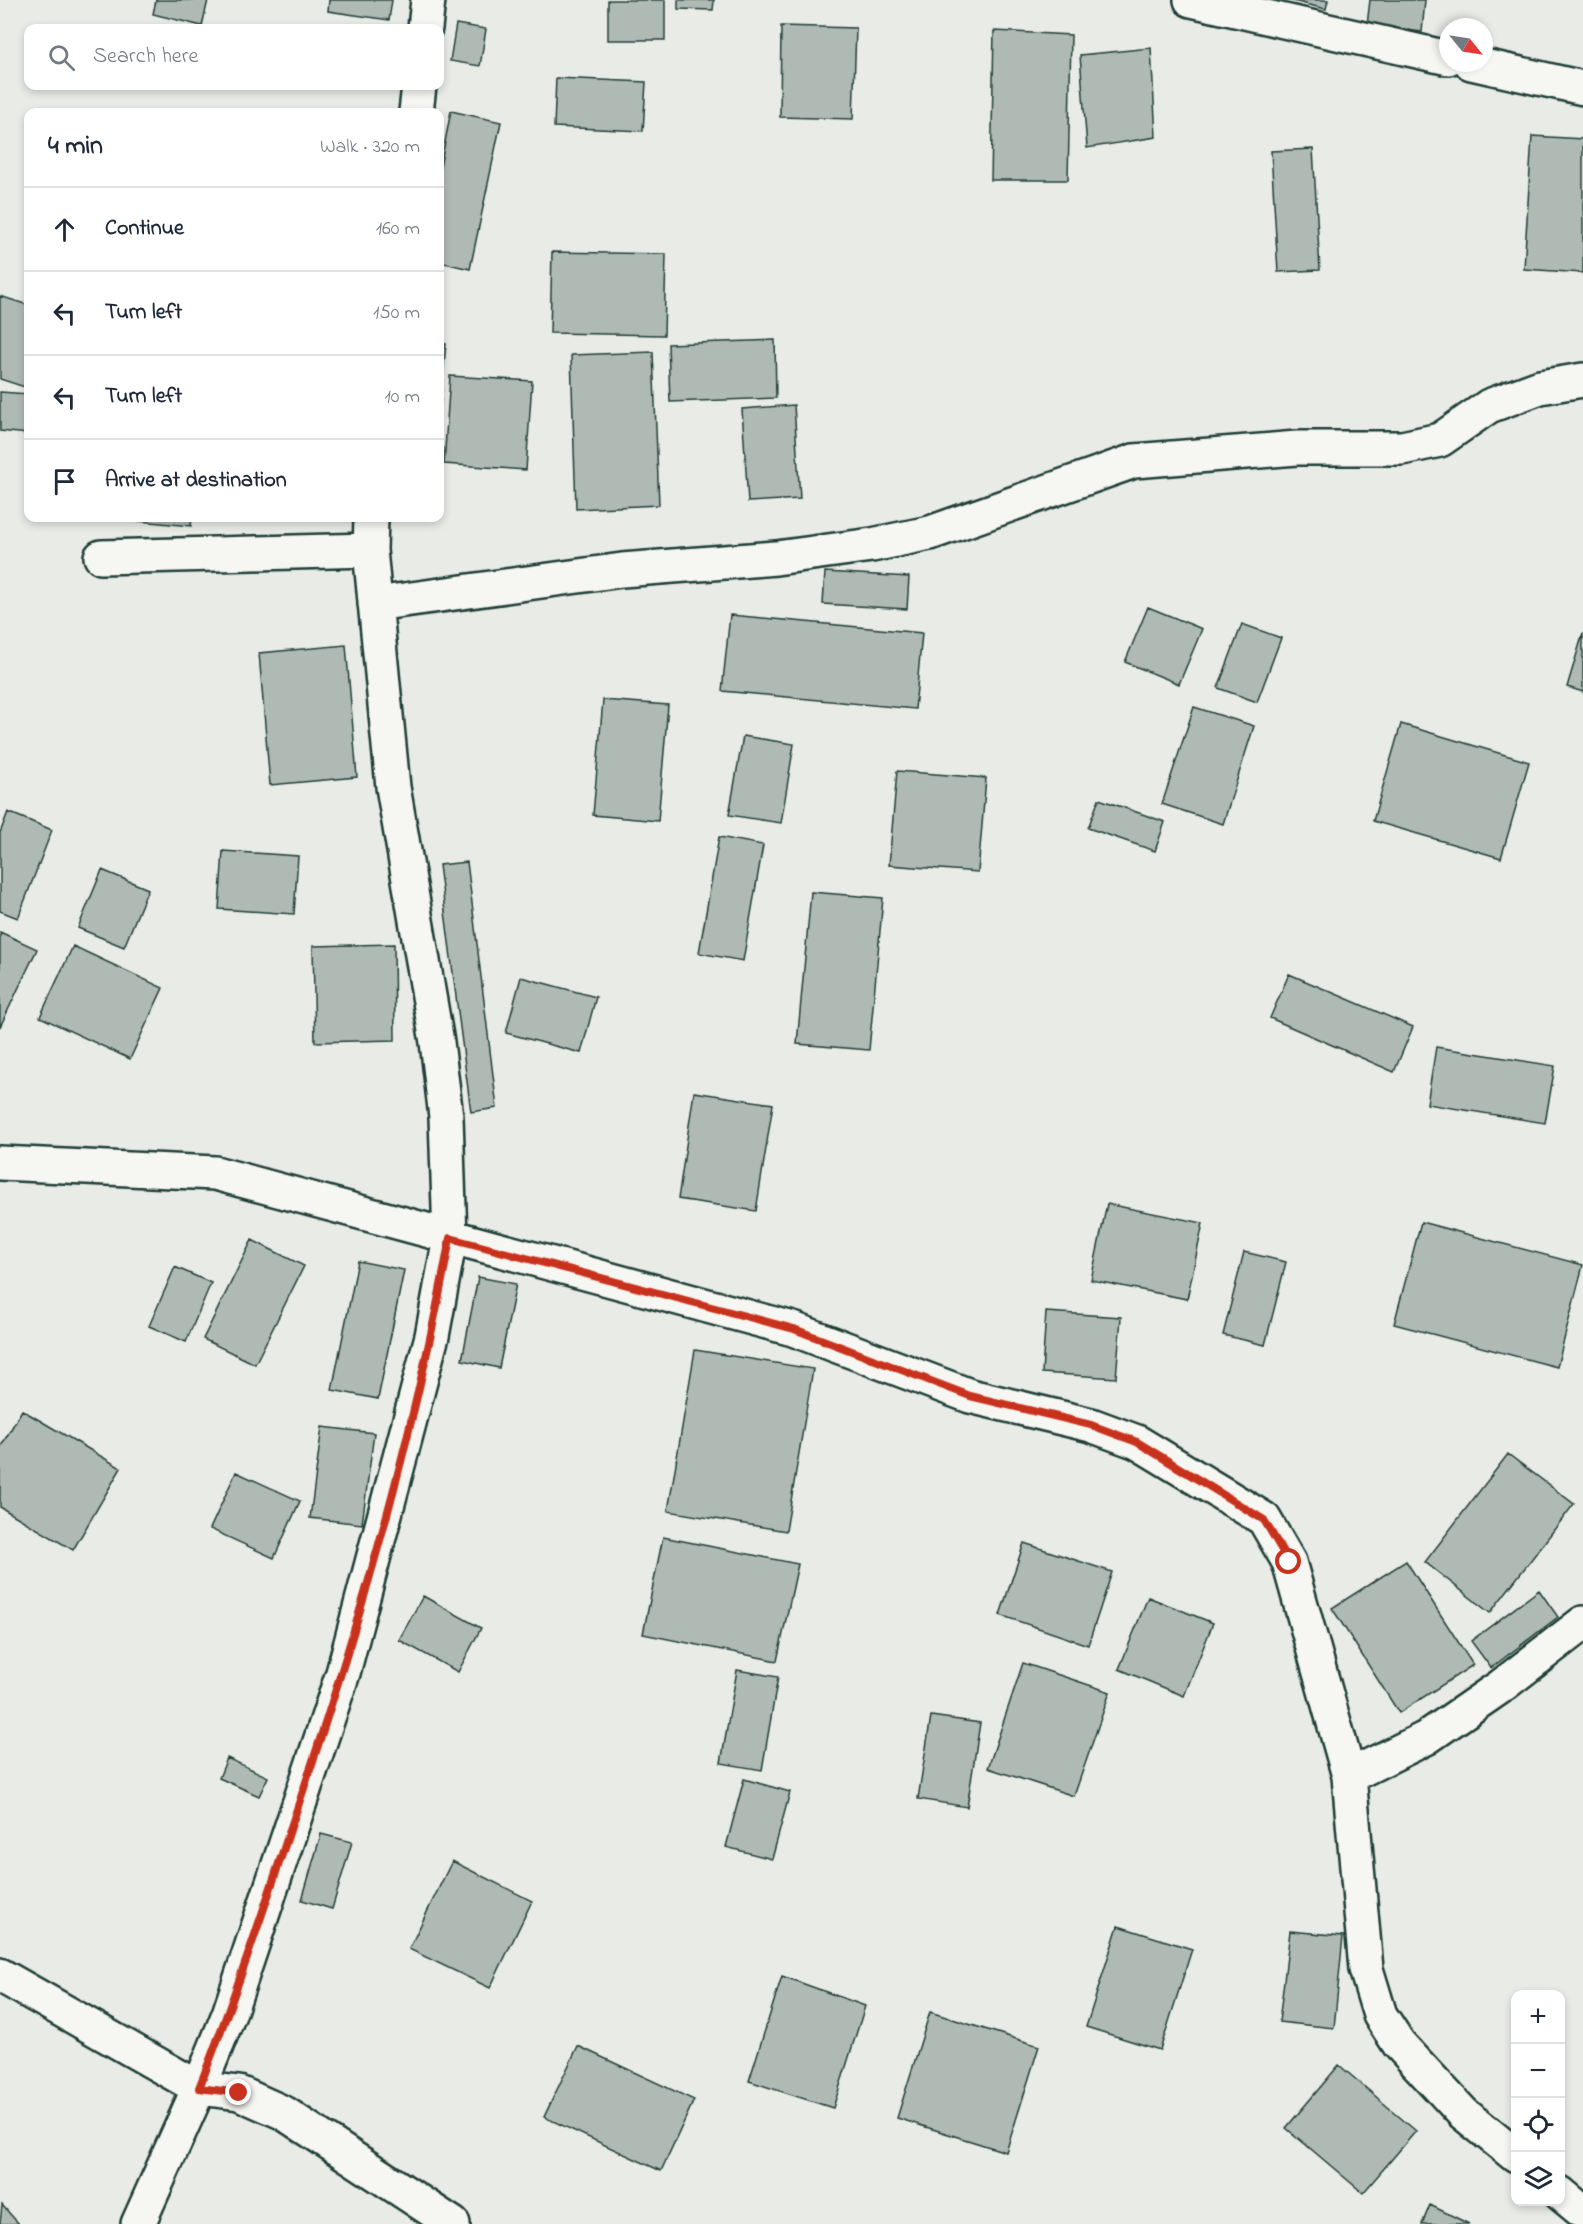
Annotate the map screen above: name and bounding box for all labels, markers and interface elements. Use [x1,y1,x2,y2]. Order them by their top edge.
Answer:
north arrow [1439,18,1493,72]
search box [24,24,444,90]
icon: search [45,41,78,74]
text: Search here [93,41,198,73]
text: 4 min [48,128,103,166]
text: Walk · 320 m [320,133,420,162]
icon: ahead [48,213,81,246]
text: Continue [105,213,184,245]
text: 160 m [376,215,420,244]
icon: left [48,297,81,330]
text: Turn left [105,297,182,329]
text: 150 m [373,299,420,328]
icon: left [48,381,81,414]
text: Turn left [105,381,182,413]
text: 10 m [384,383,420,412]
icon: arrive [48,465,81,498]
text: Arrive at destination [105,465,287,497]
route start [1275,1548,1301,1574]
map controls [1511,1990,1565,2206]
button: + [1511,1990,1565,2044]
button: − [1511,2044,1565,2098]
route end [225,2079,251,2105]
button: locate [1511,2098,1565,2152]
button: layers [1511,2152,1565,2206]

